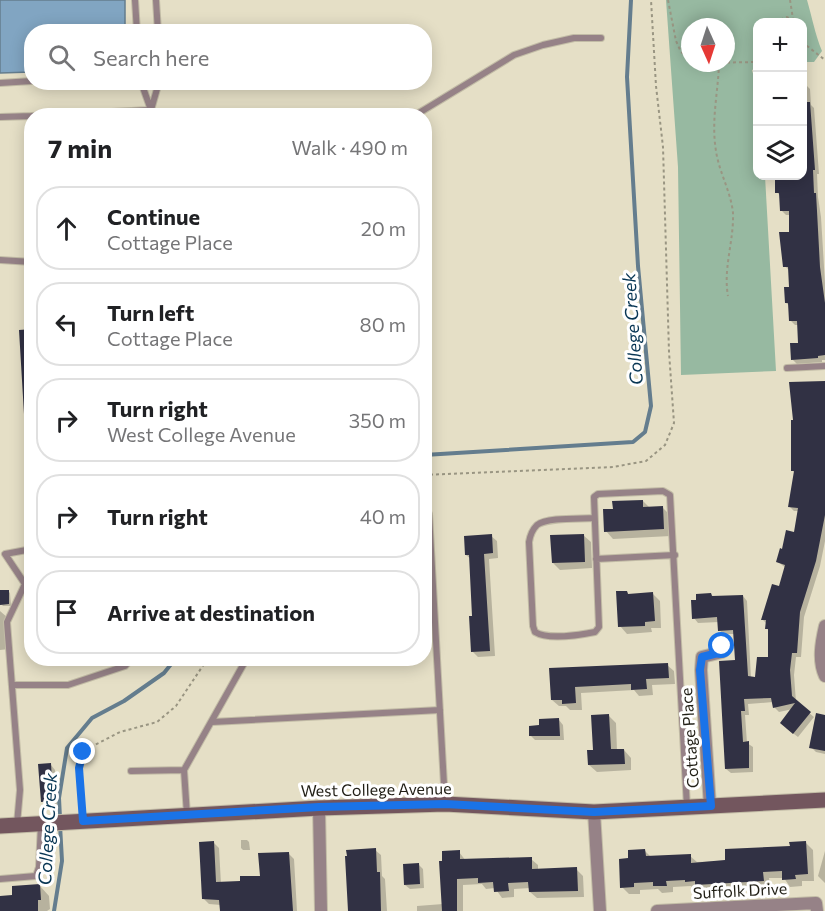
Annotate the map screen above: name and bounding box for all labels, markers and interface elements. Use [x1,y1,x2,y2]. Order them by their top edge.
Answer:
north arrow [681,18,735,72]
map controls [753,18,807,180]
button: + [753,18,807,72]
search box [24,24,432,90]
icon: search [45,41,78,74]
text: Search here [93,44,209,71]
button: − [753,72,807,126]
button: layers [753,126,807,180]
text: 7 min [48,132,112,163]
text: Walk · 490 m [291,135,408,159]
text: Continue [107,203,200,230]
icon: ahead [50,212,83,245]
text: 20 m [361,216,406,240]
text: Cottage Place [107,230,233,254]
water label: College Creek [617,271,647,386]
text: Turn left [107,299,194,326]
icon: left [50,308,83,341]
text: 80 m [360,312,406,336]
text: Cottage Place [107,326,233,350]
text: Turn right [107,395,208,422]
icon: right [50,404,83,437]
text: 350 m [349,408,406,432]
text: West College Avenue [107,422,296,446]
icon: right [50,500,83,533]
text: Turn right [107,503,208,530]
text: 40 m [360,504,406,528]
icon: arrive [50,596,83,629]
text: Arrive at destination [107,599,315,626]
route start [708,632,734,658]
street label: Cottage Place [676,687,702,789]
route end [69,738,95,764]
water label: College Creek [33,771,61,886]
street label: West College Avenue [300,778,452,800]
street label: Suffolk Drive [692,878,788,902]

